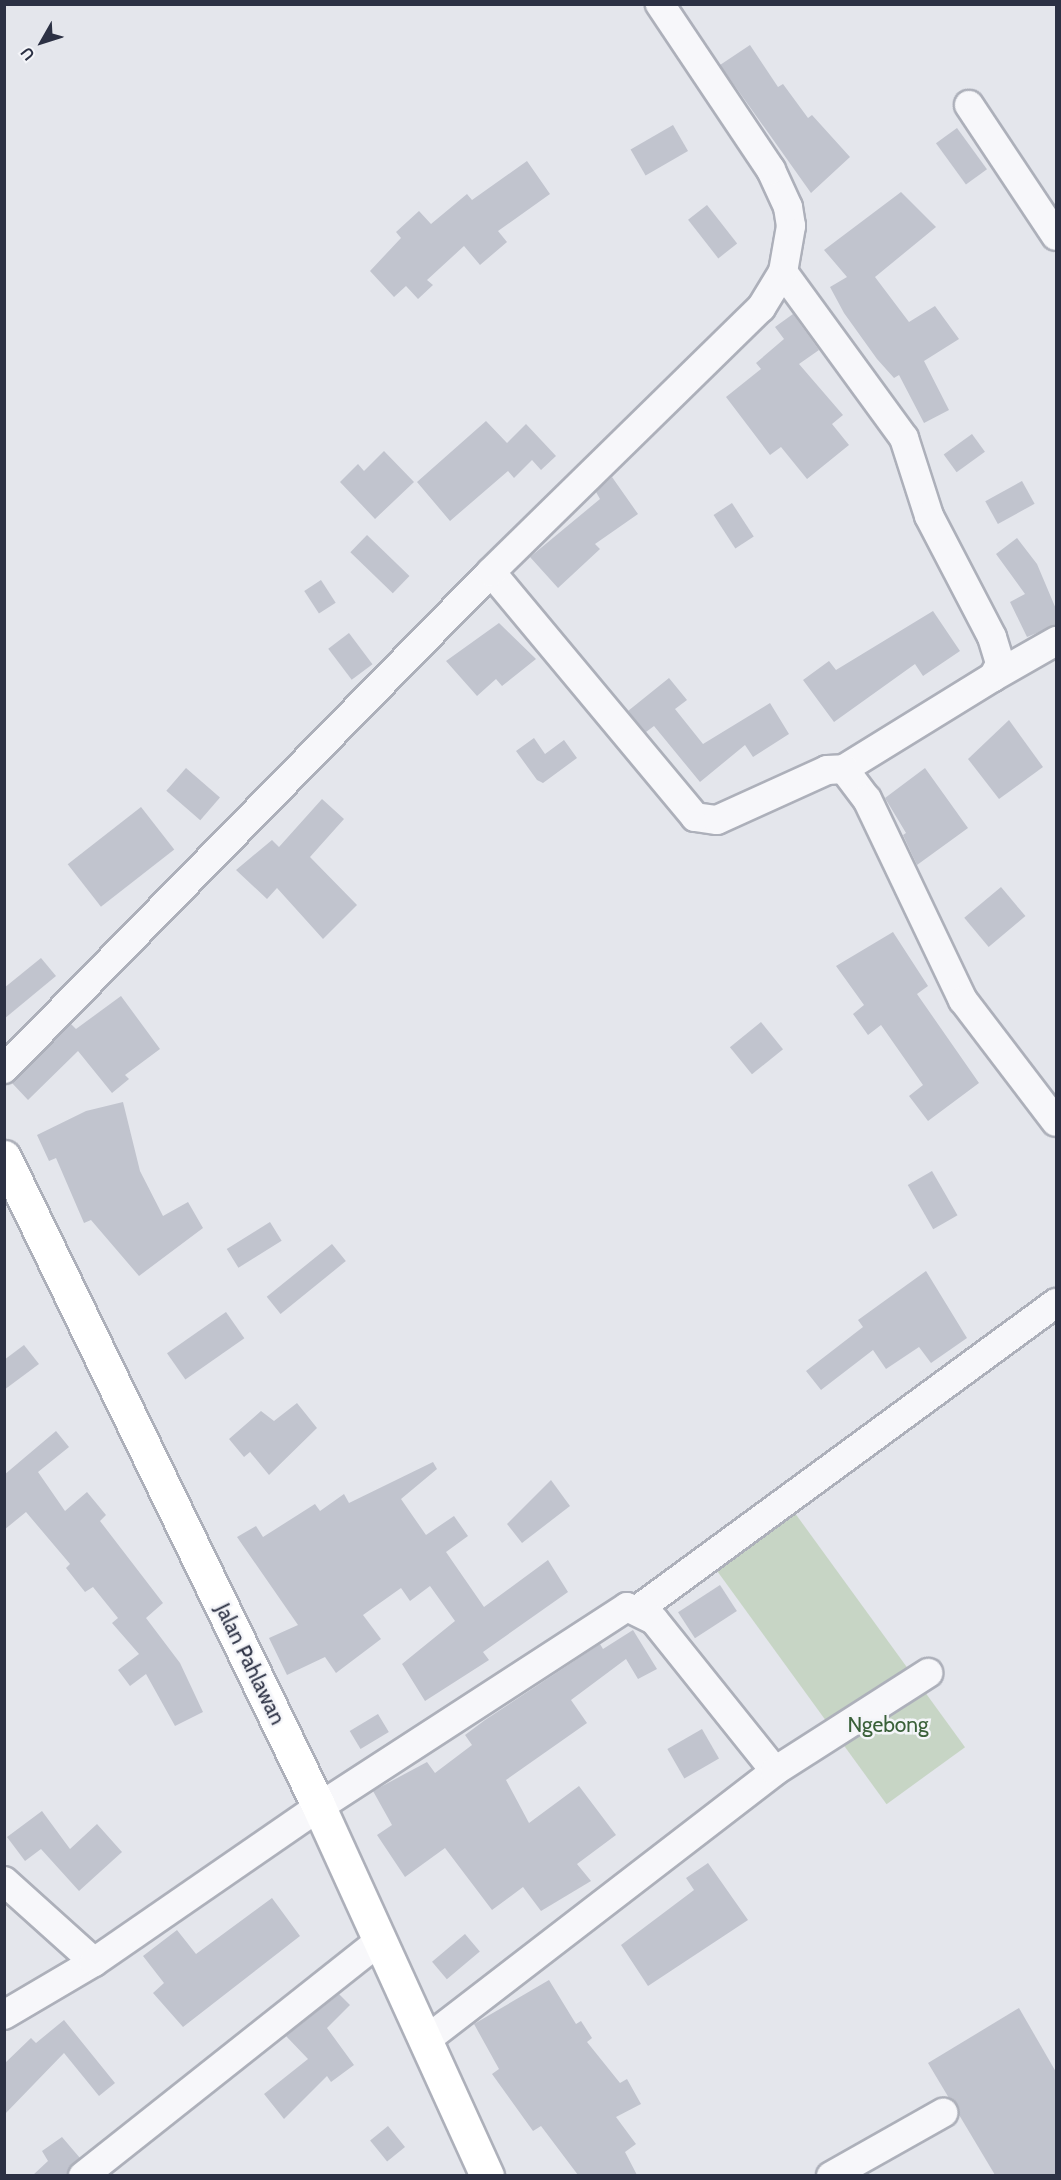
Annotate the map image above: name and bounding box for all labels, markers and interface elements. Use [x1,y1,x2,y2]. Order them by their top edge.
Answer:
north arrow [12,12,72,72]
text: U [17,43,39,64]
street label: Jalan Pahlawan [210,1599,290,1729]
park label: Ngebong [847,1712,929,1738]

